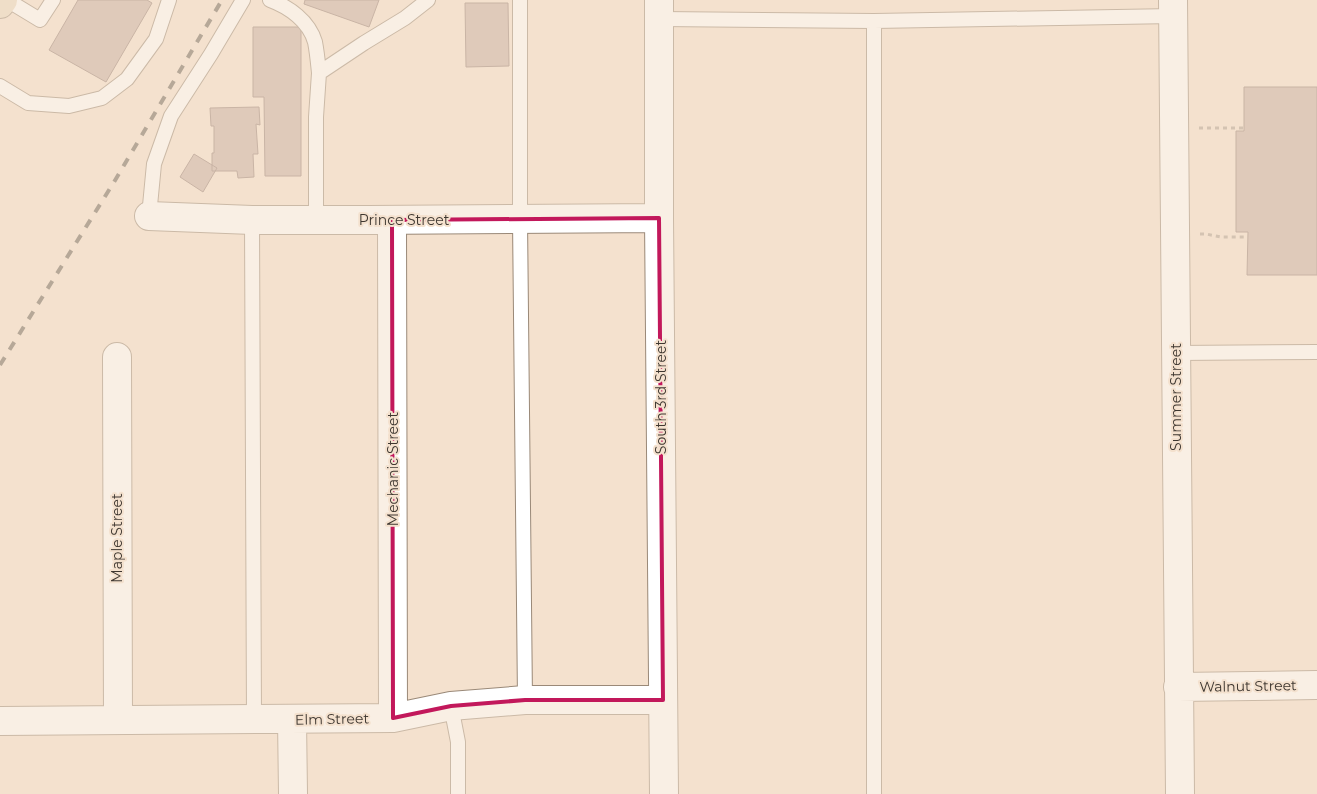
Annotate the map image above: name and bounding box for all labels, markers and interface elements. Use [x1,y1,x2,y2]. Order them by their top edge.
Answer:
street label: Prince Street [359,211,450,229]
street label: South 3rd Street [652,339,670,454]
street label: Summer Street [1167,343,1185,451]
street label: Mechanic Street [384,411,402,526]
street label: Maple Street [108,493,126,583]
street label: Walnut Street [1199,676,1297,696]
street label: Elm Street [295,709,369,729]

